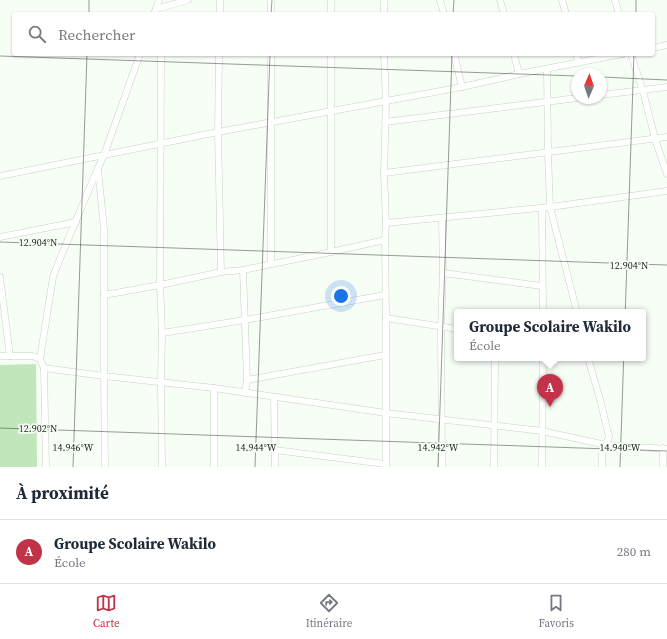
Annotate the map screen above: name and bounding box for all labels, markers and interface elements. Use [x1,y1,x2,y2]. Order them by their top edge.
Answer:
search box [12,12,655,56]
icon: search [26,23,48,45]
text: Rechercher [58,24,135,45]
north arrow [571,68,607,104]
text: 12.904°N [19,236,57,249]
text: 12.904°N [610,259,648,272]
your location [331,286,351,306]
popup [454,309,646,361]
text: Groupe Scolaire Wakilo [469,316,631,337]
text: École [469,337,501,354]
pin: A [537,374,563,407]
text: 12.902°N [19,422,57,435]
text: 14.946°W [53,441,94,454]
text: 14.944°W [236,441,277,454]
text: 14.942°W [418,441,459,454]
text: 14.940°W [600,441,641,454]
text: À proximité [16,481,109,505]
text: Groupe Scolaire Wakilo [54,533,216,554]
text: A [25,543,33,560]
text: 280 m [617,543,651,560]
text: École [54,554,86,571]
tab: Carte [93,592,120,631]
tab: Itinéraire [306,592,352,631]
tab: Favoris [539,592,574,631]

